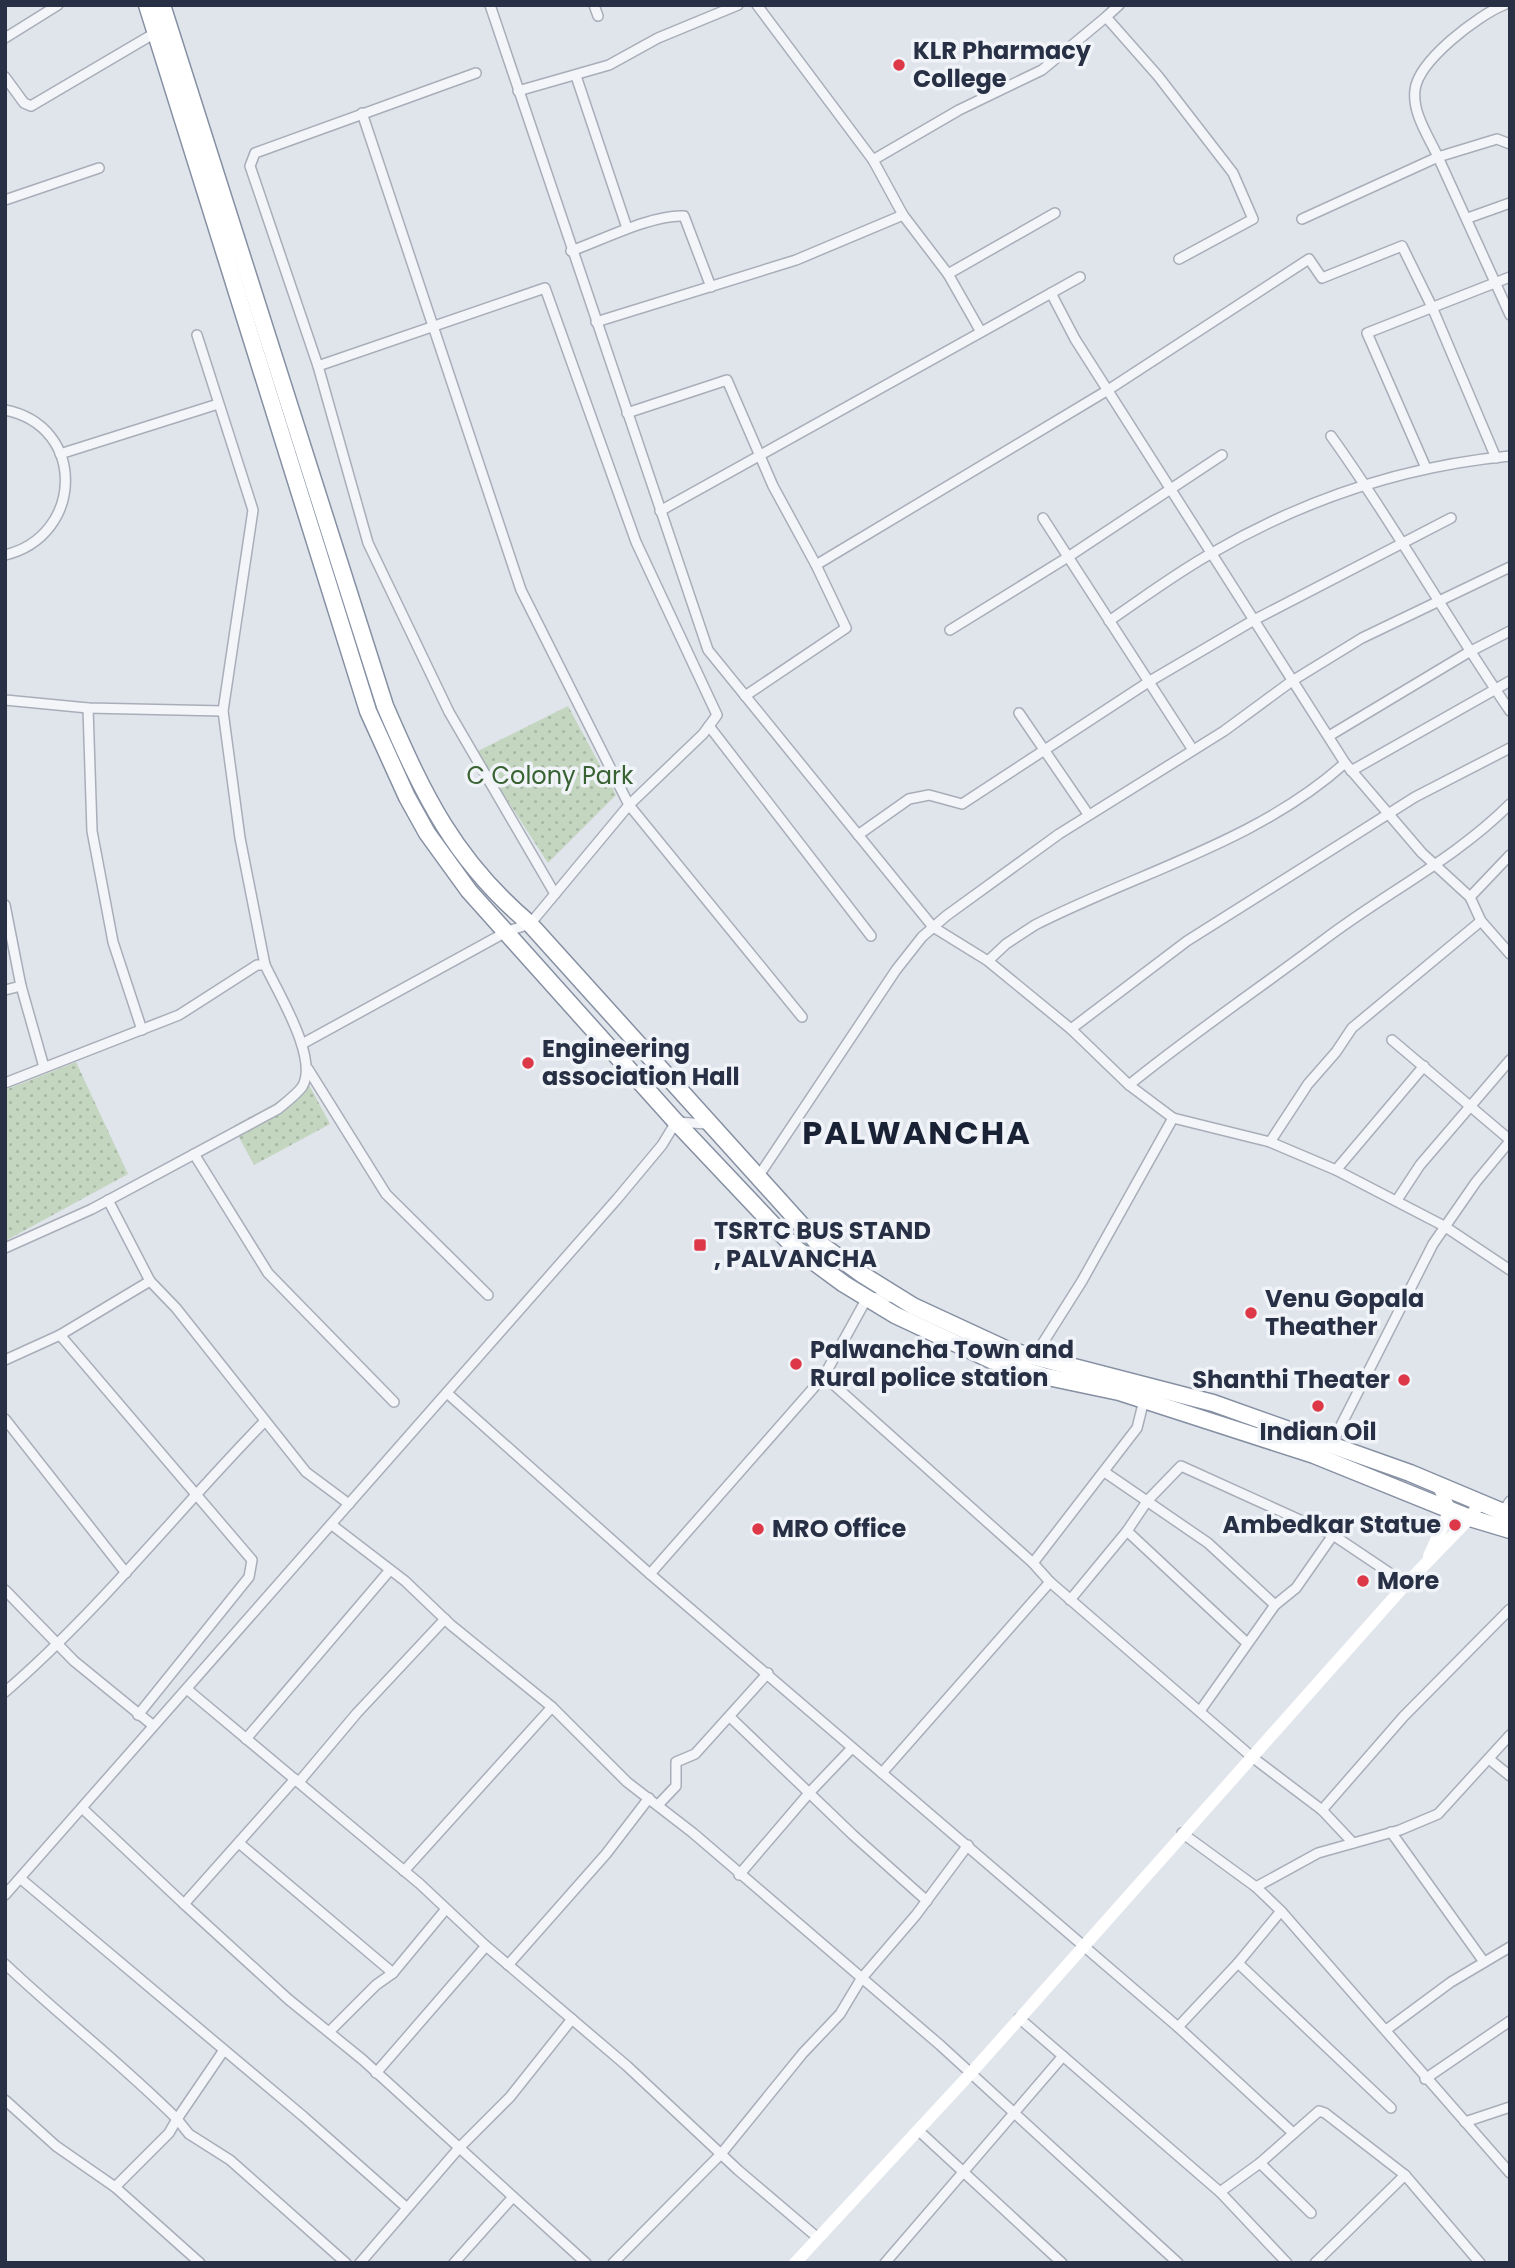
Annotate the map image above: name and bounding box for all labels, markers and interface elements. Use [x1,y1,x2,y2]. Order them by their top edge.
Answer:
place label: KLR Pharmacy College [913,34,1092,95]
marker: KLR Pharmacy College [891,57,907,73]
park label: C Colony Park [467,759,634,792]
place label: Engineering association Hall [542,1032,740,1093]
marker: Engineering association Hall [520,1055,536,1071]
district label: PALWANCHA [802,1110,1032,1155]
place label: TSRTC BUS STAND , PALVANCHA [714,1214,931,1275]
marker: TSRTC BUS STAND , PALVANCHA [692,1237,708,1253]
place label: Venu Gopala Theather [1265,1282,1424,1343]
marker: Venu Gopala Theather [1243,1305,1259,1321]
place label: Palwancha Town and Rural police station [810,1333,1074,1394]
marker: Palwancha Town and Rural police station [788,1356,804,1372]
place label: Shanthi Theater [1192,1363,1390,1396]
marker: Shanthi Theater [1396,1372,1412,1388]
marker: Indian Oil [1310,1398,1326,1414]
place label: Indian Oil [1259,1415,1377,1448]
place label: Ambedkar Statue [1223,1508,1441,1541]
place label: MRO Office [772,1512,906,1545]
marker: Ambedkar Statue [1447,1517,1463,1533]
marker: MRO Office [750,1521,766,1537]
place label: More [1377,1564,1440,1597]
marker: More [1355,1573,1371,1589]

